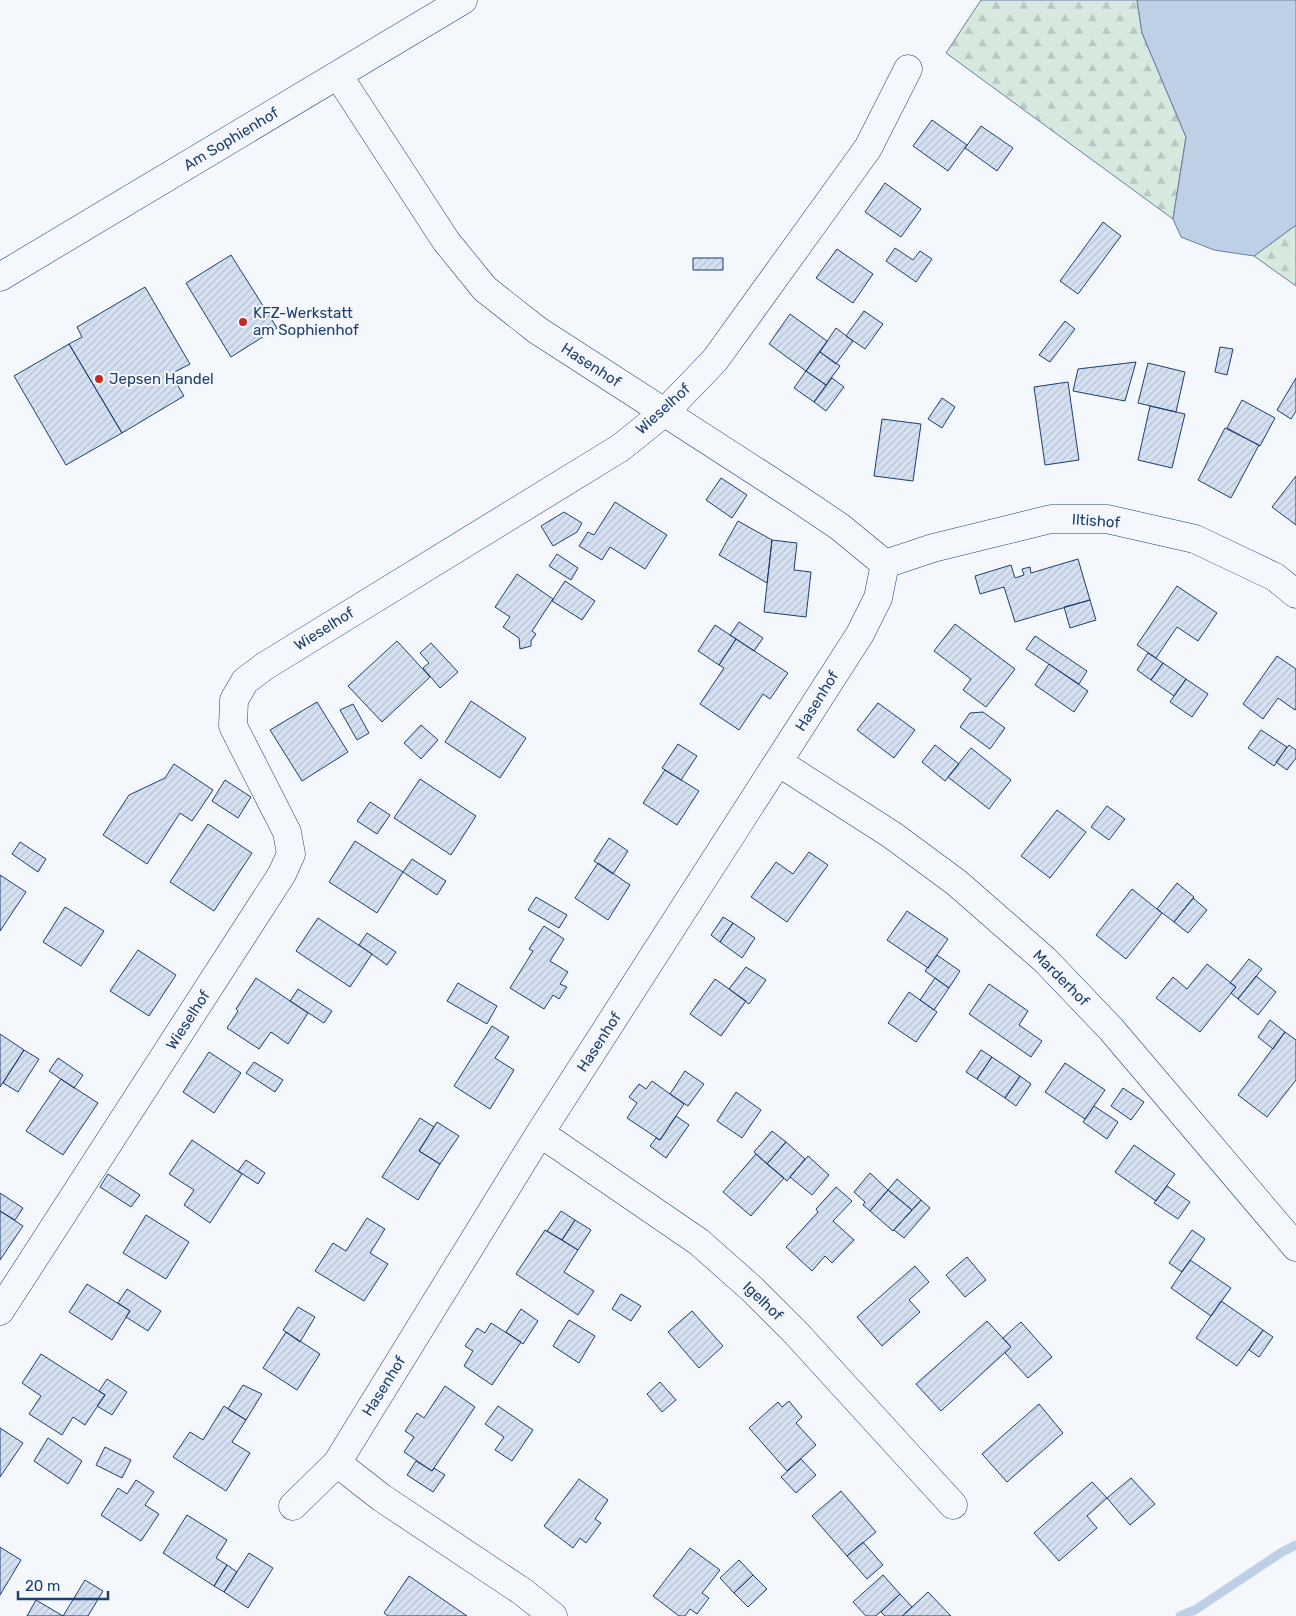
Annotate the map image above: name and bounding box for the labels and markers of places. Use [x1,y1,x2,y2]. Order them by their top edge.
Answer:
place label: KFZ-Werkstatt am Sophienhof [253,304,359,339]
marker: KFZ-Werkstatt am Sophienhof [237,316,249,328]
place label: Jepsen Handel [109,370,214,388]
marker: Jepsen Handel [93,373,105,385]

